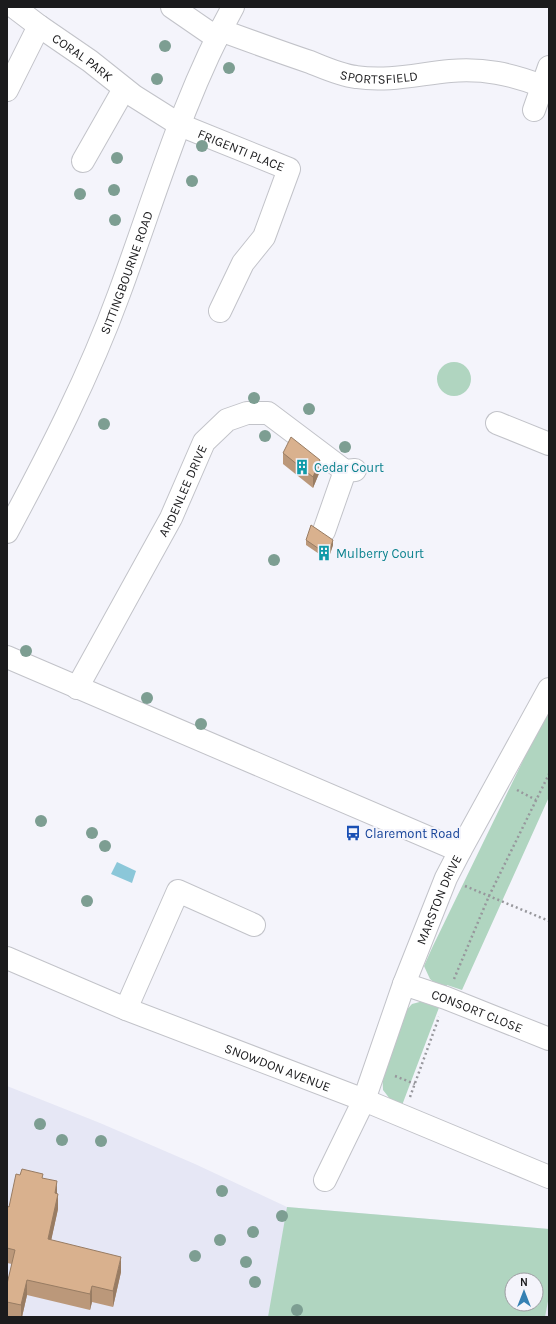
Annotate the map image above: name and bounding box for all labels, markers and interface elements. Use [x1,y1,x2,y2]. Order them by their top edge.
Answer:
street label: CORAL PARK [50,30,116,84]
street label: SPORTSFIELD [338,66,419,86]
street label: FRIGENTI PLACE [196,126,287,174]
street label: SITTINGBOURNE ROAD [97,209,155,336]
street label: ARDENLEE DRIVE [155,442,209,539]
building icon: Cedar Court [293,458,311,476]
place label: Cedar Court [314,460,384,475]
building icon: Mulberry Court [315,544,333,562]
place label: Mulberry Court [336,546,424,561]
bus stop icon: Claremont Road [344,824,362,842]
place label: Claremont Road [365,826,460,841]
street label: MARSTON DRIVE [413,852,464,947]
street label: CONSORT CLOSE [430,986,525,1035]
street label: SNOWDON AVENUE [223,1040,333,1094]
north arrow [504,1272,544,1312]
text: N [520,1276,528,1289]

